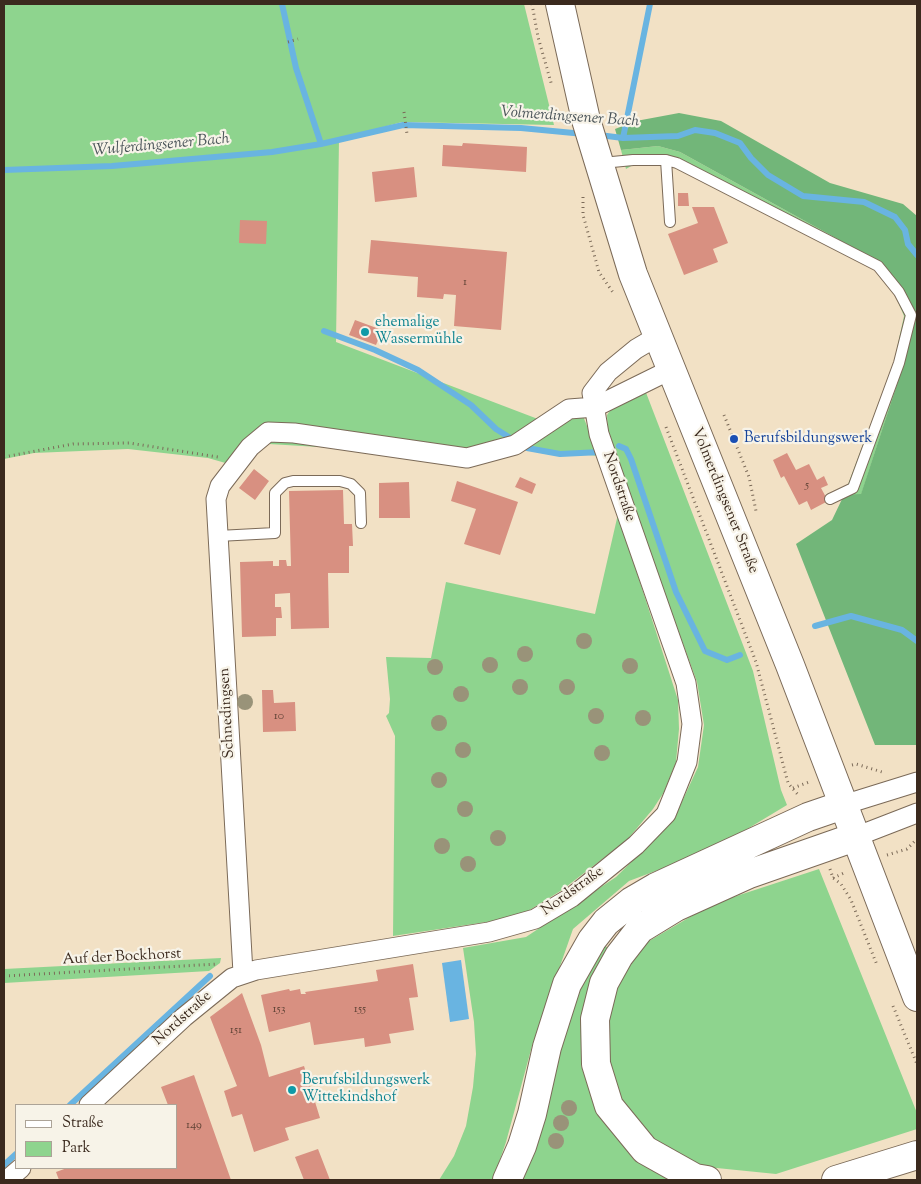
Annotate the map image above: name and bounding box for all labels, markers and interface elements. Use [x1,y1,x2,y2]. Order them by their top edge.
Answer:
water label: Volmerdingsener Bach [500,104,640,132]
water label: Wulferdingsener Bach [92,130,230,162]
house number: 1 [463,276,467,290]
place label: ehemalige Wassermühle [375,314,463,349]
marker: ehemalige Wassermühle [359,326,371,338]
street label: Volmerdingsener Straße [687,426,761,576]
place label: Berufsbildungswerk [744,430,873,448]
marker: Berufsbildungswerk [728,433,740,445]
street label: Nordstraße [598,450,638,524]
house number: 5 [805,479,809,493]
street label: Schnedingsen [217,667,239,759]
house number: 10 [274,710,284,724]
street label: Nordstraße [538,863,608,921]
street label: Auf der Bockhorst [62,946,182,970]
street label: Nordstraße [150,988,216,1050]
house number: 153 [272,1003,286,1017]
house number: 155 [354,1003,366,1017]
house number: 151 [230,1024,242,1038]
place label: Berufsbildungswerk Wittekindshof [302,1072,431,1107]
marker: Berufsbildungswerk Wittekindshof [286,1084,298,1096]
legend [15,1104,178,1169]
text: Straße [62,1113,104,1134]
house number: 149 [186,1119,202,1133]
text: Park [62,1138,91,1159]

